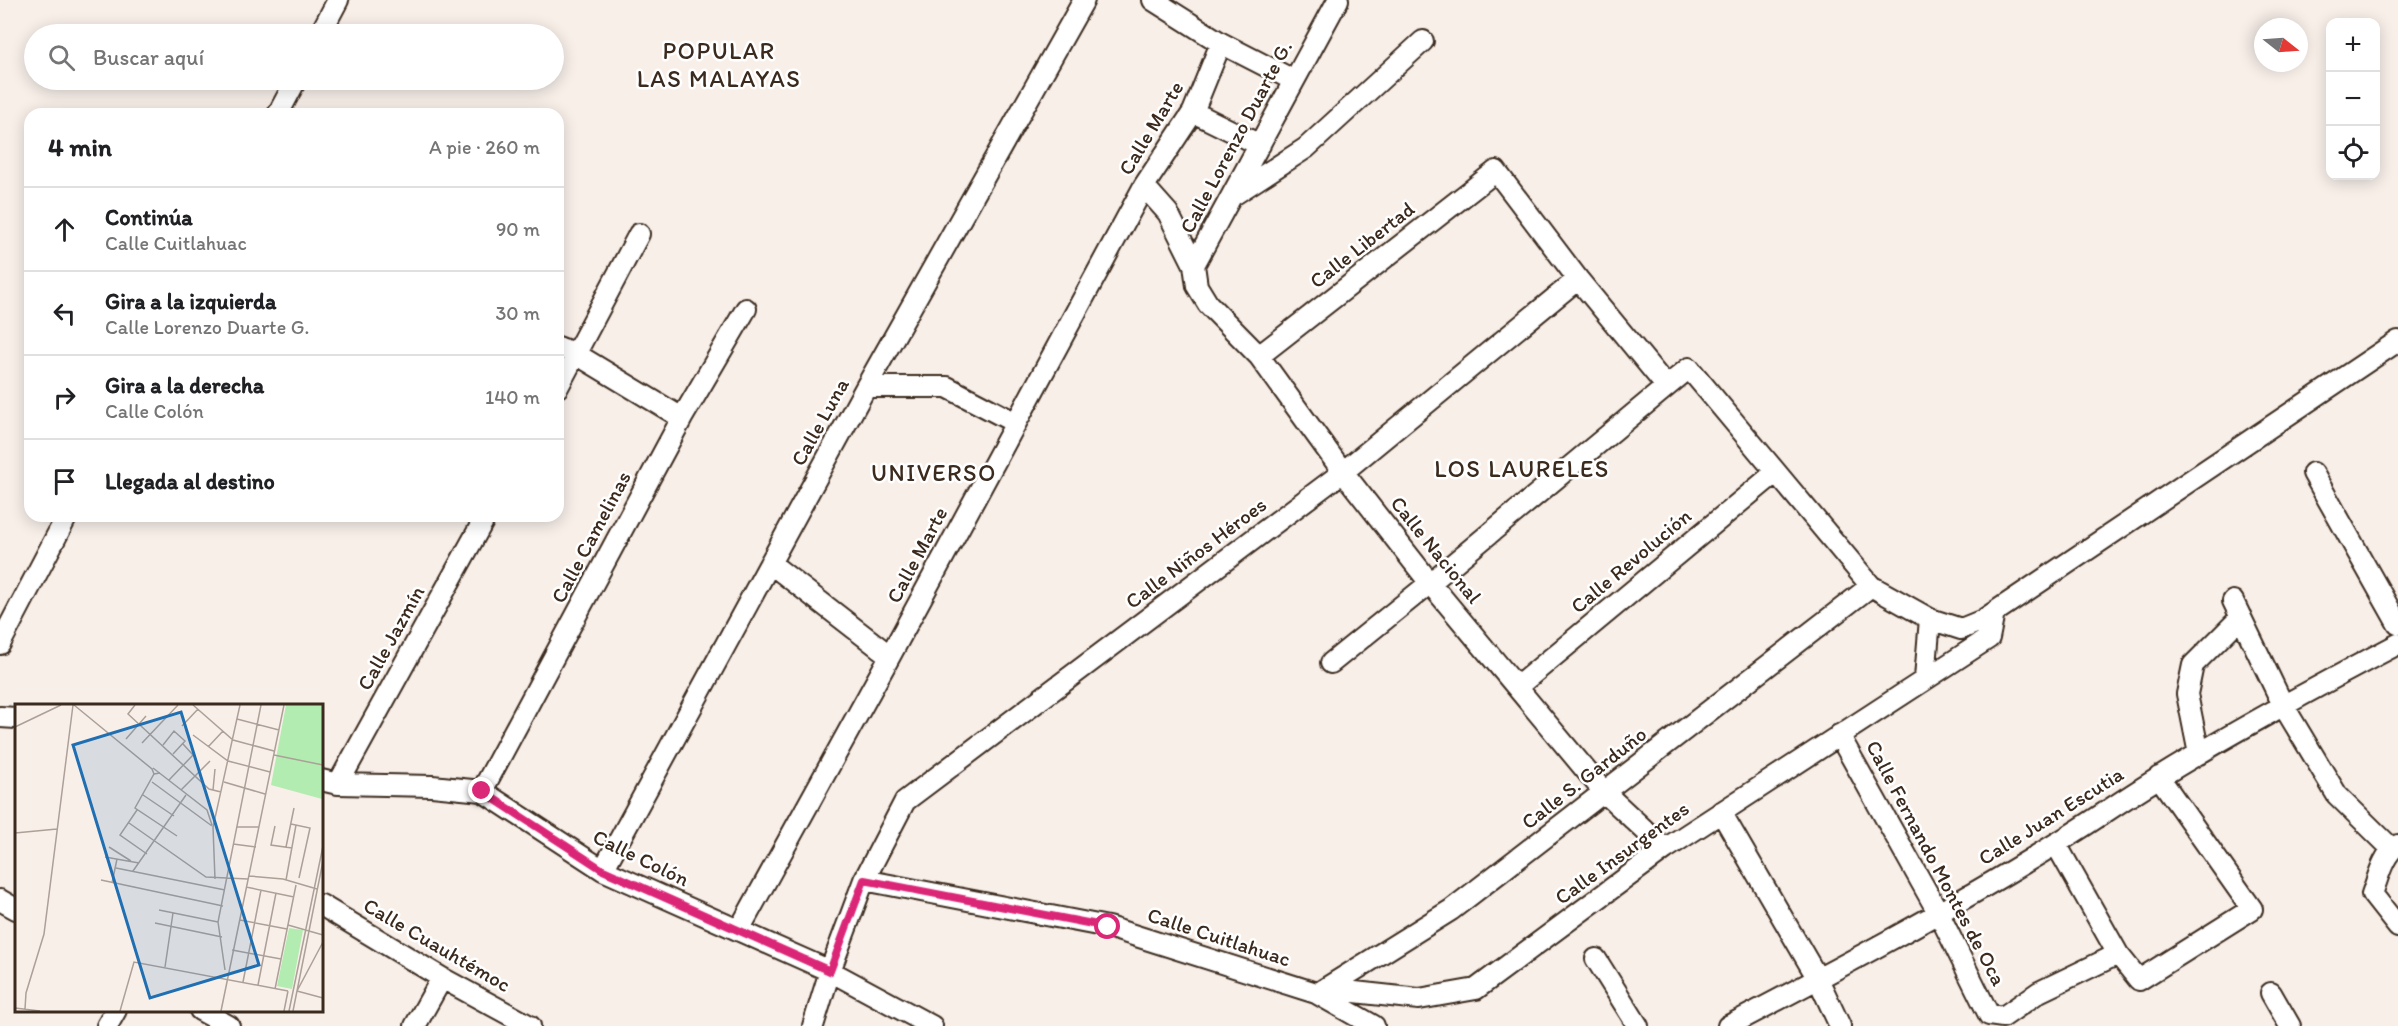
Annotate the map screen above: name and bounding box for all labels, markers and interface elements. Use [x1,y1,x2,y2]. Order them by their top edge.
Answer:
north arrow [2254,18,2308,72]
map controls [2326,18,2380,180]
button: + [2326,18,2380,72]
search box [24,24,564,90]
district label: POPULAR LAS MALAYAS [637,36,801,93]
street label: Calle Lorenzo Duarte G. [1174,36,1297,237]
icon: search [45,41,78,74]
text: Buscar aquí [93,44,204,71]
button: − [2326,72,2380,126]
street label: Calle Marte [1113,76,1188,179]
button: locate [2326,126,2380,180]
text: 4 min [48,131,112,163]
text: A pie · 260 m [429,135,540,159]
street label: Calle Libertad [1304,196,1419,293]
text: Continúa [105,204,193,231]
icon: ahead [48,213,81,246]
text: 90 m [496,217,540,241]
text: Calle Cuitlahuac [105,231,247,255]
text: Gira a la izquierda [105,288,276,315]
icon: left [48,297,81,330]
text: 30 m [495,301,540,325]
text: Calle Lorenzo Duarte G. [105,315,309,339]
text: Gira a la derecha [105,372,264,399]
street label: Calle Luna [785,374,854,470]
icon: right [48,381,81,414]
text: 140 m [485,385,540,409]
text: Calle Colón [105,399,204,423]
district label: LOS LAURELES [1434,454,1610,483]
district label: UNIVERSO [871,458,997,487]
icon: arrive [48,465,81,498]
street label: Calle Camelinas [545,466,636,607]
text: Llegada al destino [105,468,275,495]
street label: Calle Niños Héroes [1120,491,1271,614]
street label: Calle Nacional [1386,491,1487,608]
street label: Calle Marte [881,502,952,607]
street label: Calle Revolución [1565,503,1696,618]
street label: Calle Jazmín [352,581,430,694]
inset map [15,704,322,1011]
street label: Calle S. Garduño [1516,721,1651,834]
street label: Calle Fernando Montes de Oca [1861,736,2012,990]
street label: Calle Juan Escutia [1974,761,2128,870]
route end [468,777,494,803]
street label: Calle Insurgentes [1550,796,1694,910]
street label: Calle Colón [589,824,693,892]
street label: Calle Cuauhtémoc [359,892,516,997]
street label: Calle Cuitlahuac [1144,902,1294,971]
route start [1094,913,1120,939]

